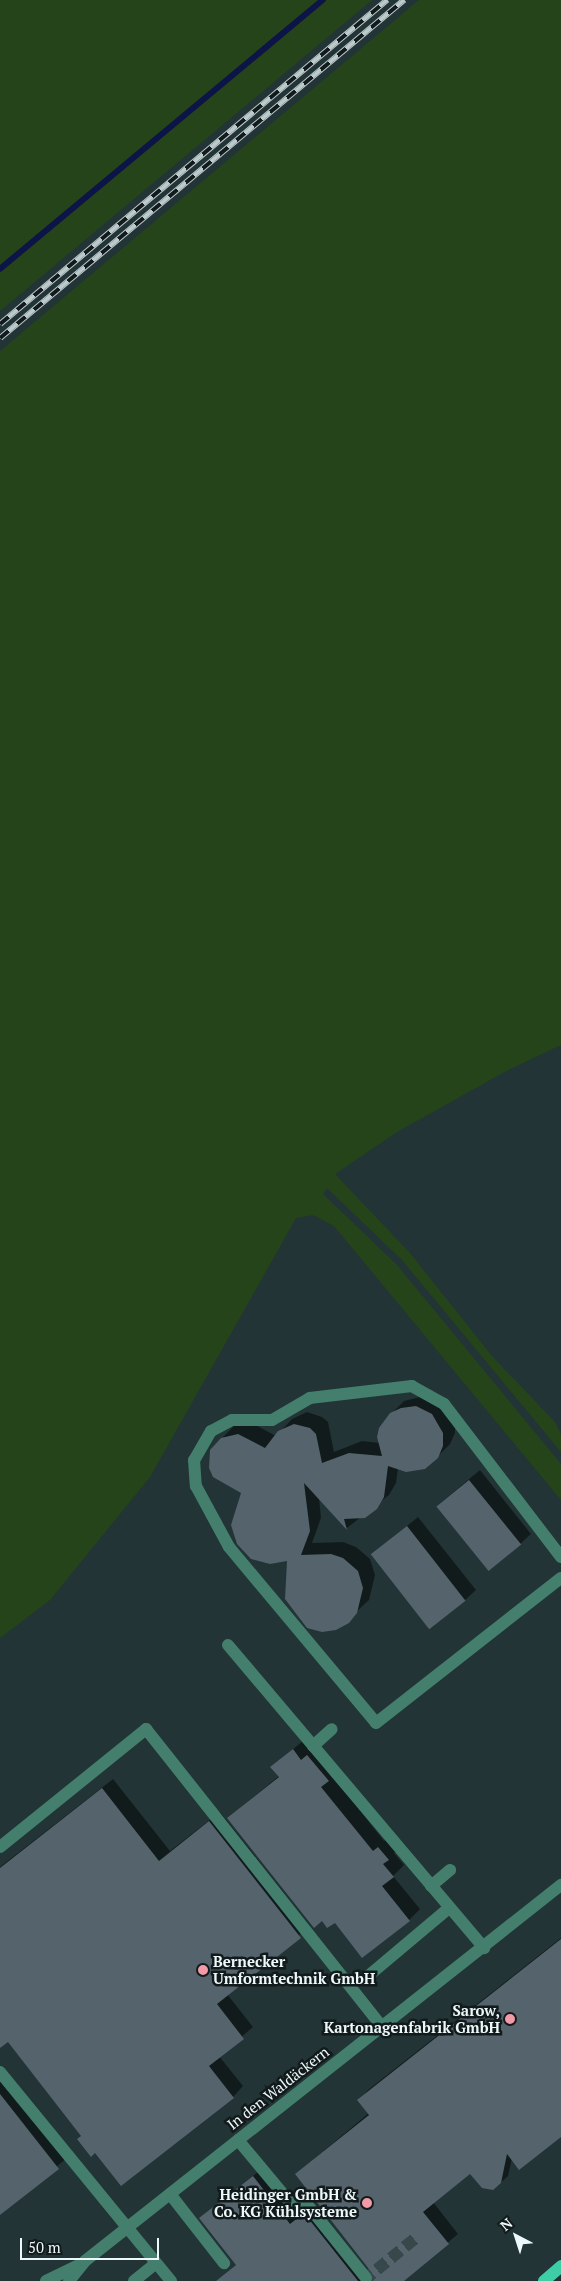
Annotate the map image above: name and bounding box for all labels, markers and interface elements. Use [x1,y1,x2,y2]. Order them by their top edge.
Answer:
place label: Bernecker Umformtechnik GmbH [213,1952,375,1987]
marker: Bernecker Umformtechnik GmbH [197,1964,209,1976]
place label: Sarow, Kartonagenfabrik GmbH [324,2001,500,2036]
marker: Sarow, Kartonagenfabrik GmbH [504,2013,516,2025]
street label: In den Waldäckern [224,2043,332,2133]
place label: Heidinger GmbH & Co. KG Kühlsysteme [213,2185,357,2220]
marker: Heidinger GmbH & Co. KG Kühlsysteme [361,2197,373,2209]
north arrow [491,2211,541,2261]
text: N [496,2213,516,2235]
scale bar [22,2228,161,2260]
text: 50 m [28,2237,61,2257]

